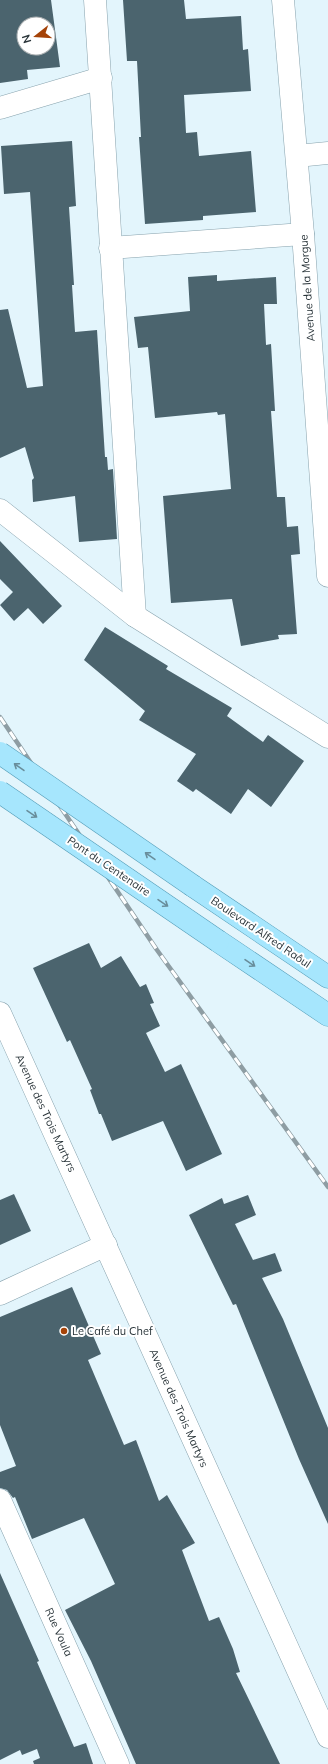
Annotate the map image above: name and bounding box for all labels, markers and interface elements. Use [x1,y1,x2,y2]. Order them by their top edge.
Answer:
north arrow [16,16,56,56]
text: N [19,33,34,45]
street label: Avenue de la Morgue [296,234,318,342]
one-way arrow [14,763,25,771]
one-way arrow [26,810,37,818]
street label: Pont du Centenaire [65,833,153,899]
one-way arrow [144,852,155,860]
street label: Boulevard Alfred Raôul [208,893,314,971]
one-way arrow [157,899,168,907]
one-way arrow [245,959,256,967]
street label: Avenue des Trois Martyrs [12,1052,80,1174]
place label: Le Café du Chef [72,1324,153,1338]
marker: Le Café du Chef [59,1326,69,1336]
street label: Avenue des Trois Martyrs [146,1346,212,1470]
street label: Rue Voula [42,1606,76,1658]

